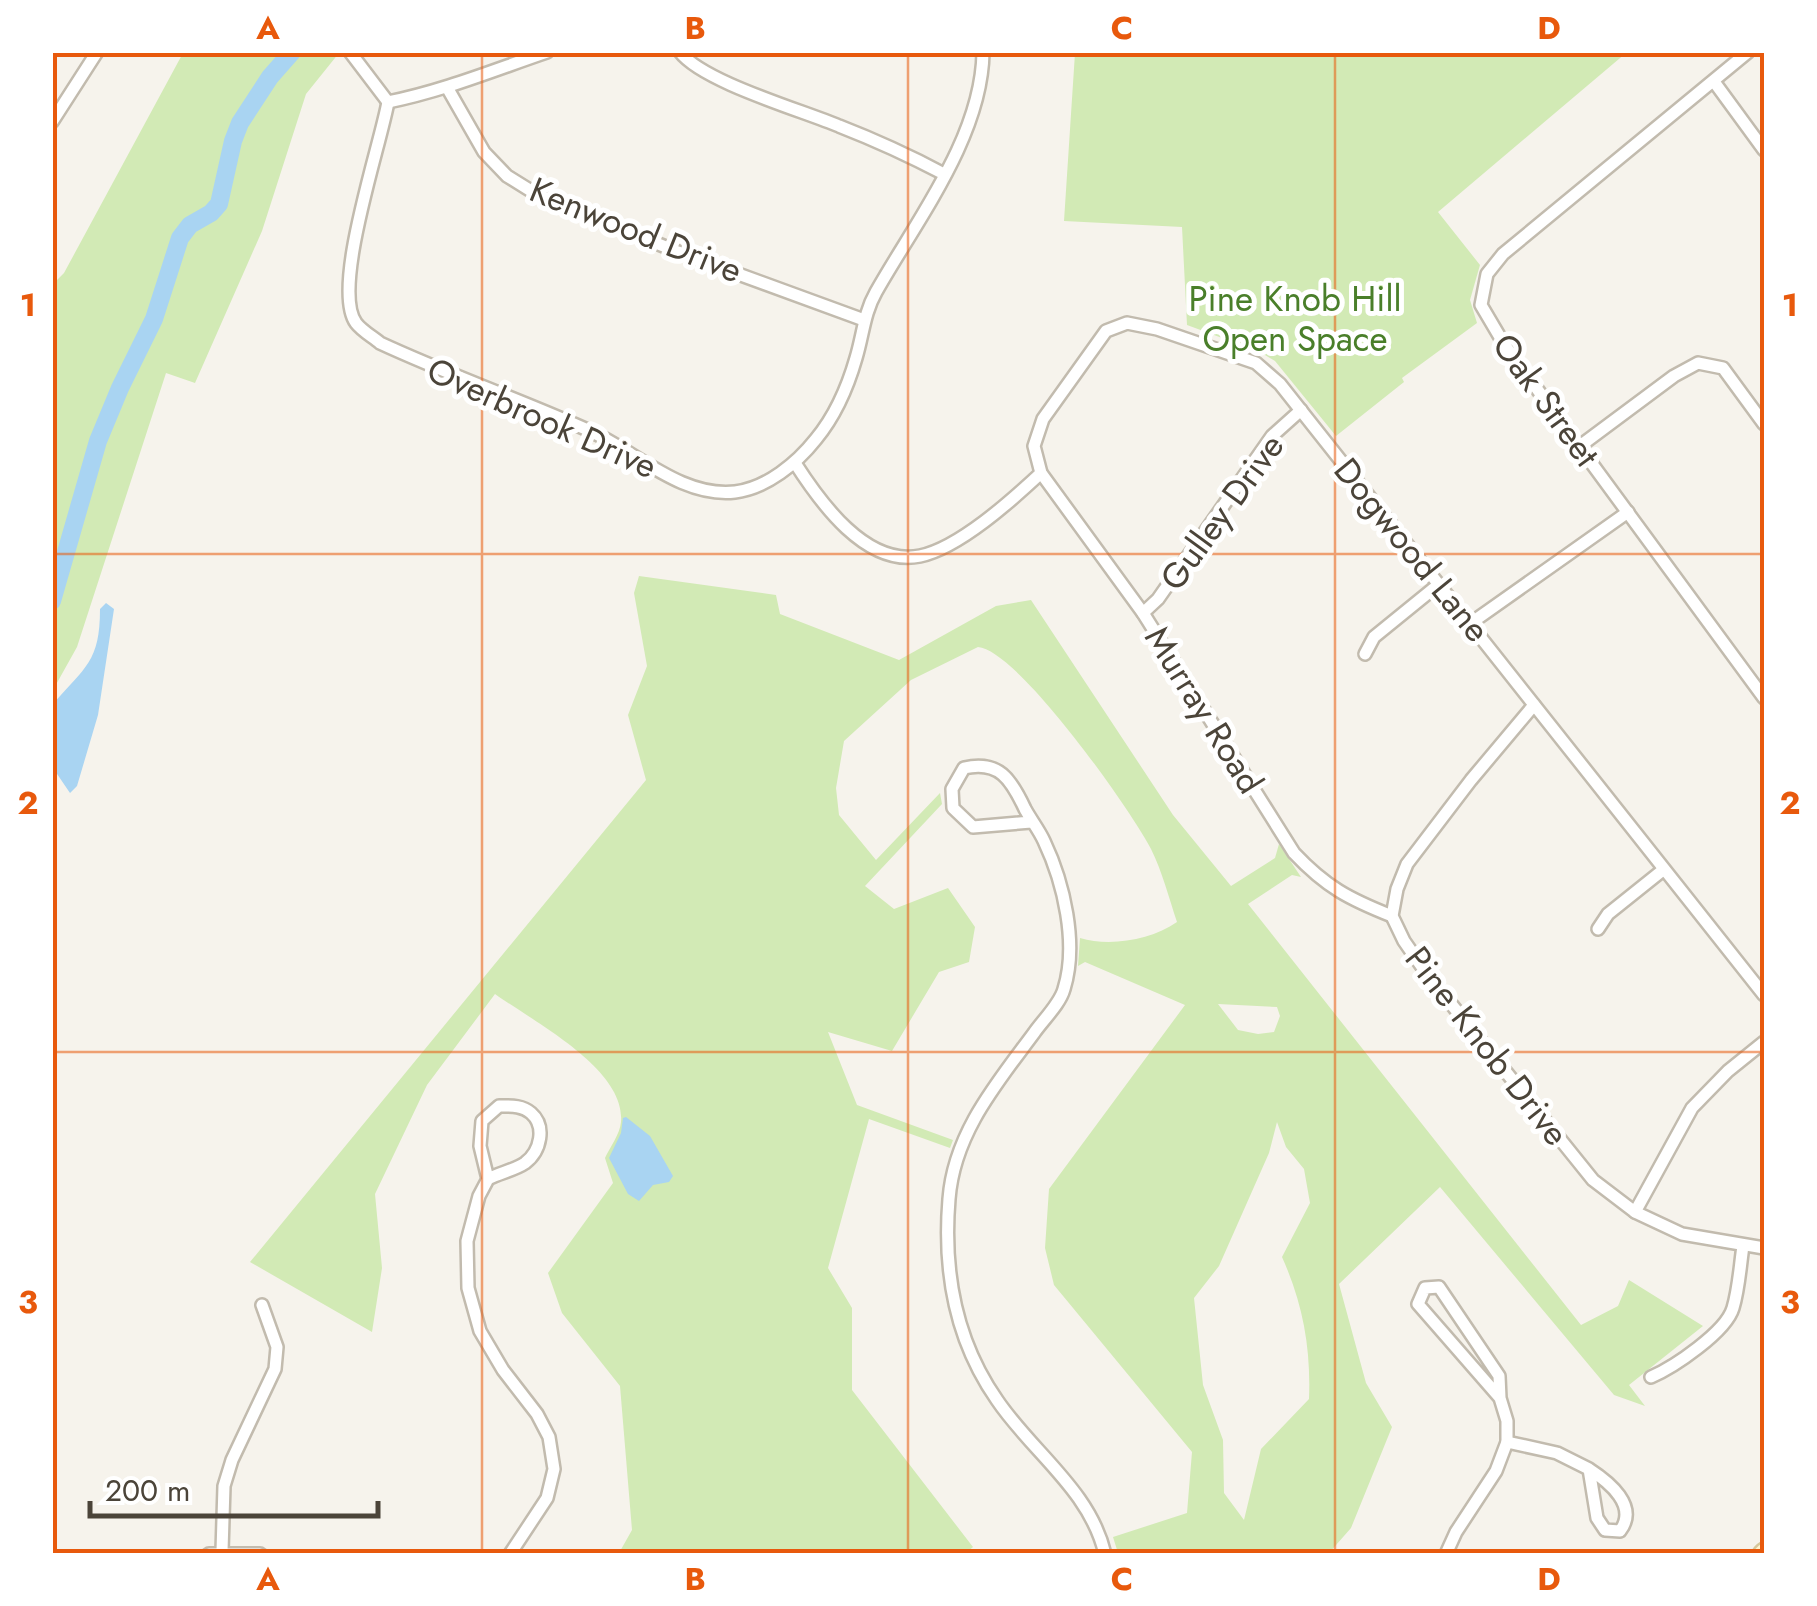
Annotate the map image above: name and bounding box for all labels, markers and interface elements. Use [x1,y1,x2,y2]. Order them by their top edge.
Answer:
text: A [255,5,280,51]
text: B [684,5,706,51]
text: C [1111,5,1133,51]
text: D [1537,5,1561,51]
street label: Kenwood Drive [522,165,750,295]
park label: Pine Knob Hill Open Space [1188,274,1402,364]
text: 1 [20,282,36,328]
text: 1 [1782,282,1798,328]
street label: Oak Street [1481,323,1612,477]
street label: Overbrook Drive [419,345,665,491]
street label: Gulley Drive [1148,423,1296,601]
street label: Dogwood Lane [1322,447,1502,653]
street label: Murray Road [1133,617,1275,803]
text: 2 [18,780,39,826]
text: 2 [1780,780,1801,826]
street label: Pine Knob Drive [1393,936,1581,1156]
text: 3 [18,1279,38,1325]
text: 3 [1780,1279,1800,1325]
scale bar [90,1456,378,1518]
text: 200 m [105,1469,190,1512]
text: A [255,1556,280,1602]
text: B [684,1556,706,1602]
text: C [1111,1556,1133,1602]
text: D [1537,1556,1561,1602]

